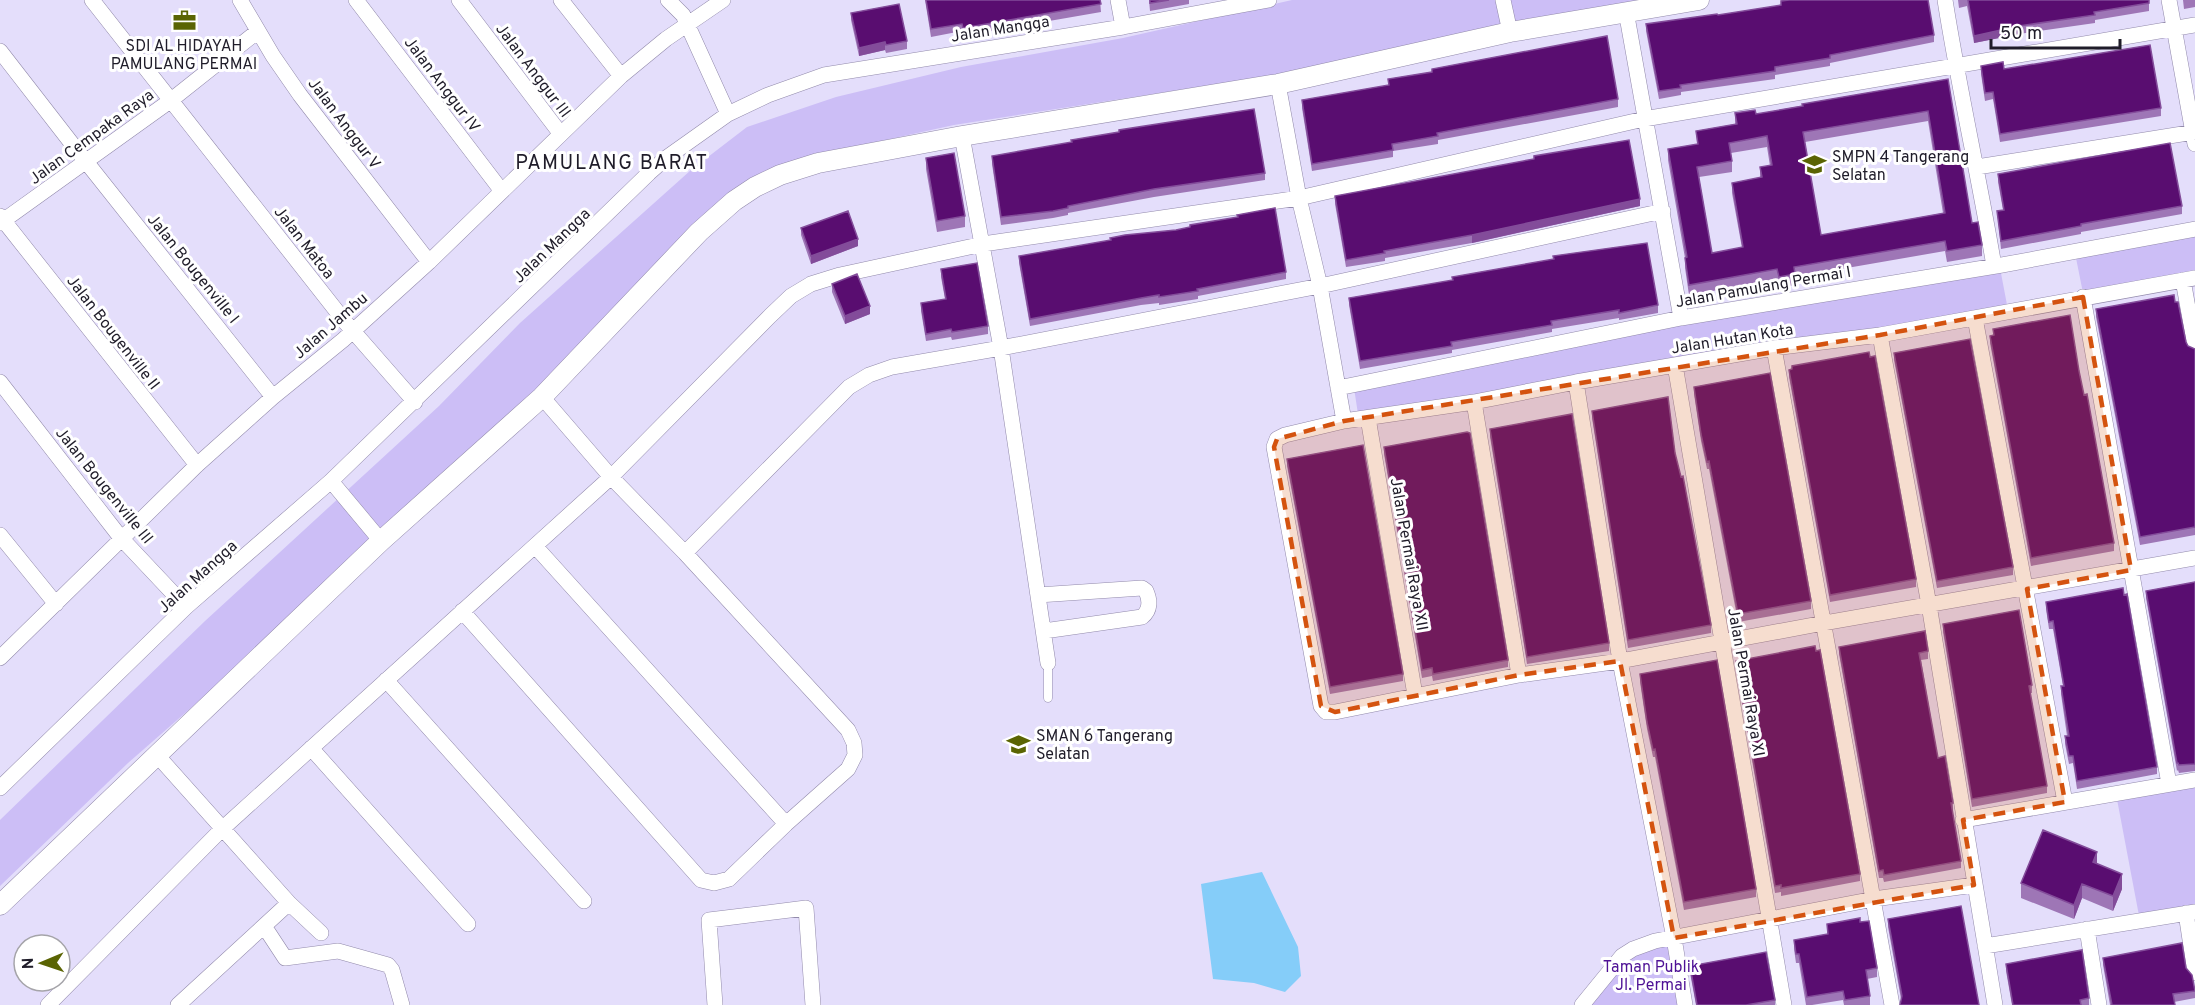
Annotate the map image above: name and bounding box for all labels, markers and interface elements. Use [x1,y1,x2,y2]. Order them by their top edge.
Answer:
office icon: SDI AL HIDAYAH PAMULANG PERMAI [171,7,197,33]
street label: Jalan Mangga [950,12,1051,48]
scale bar [1991,12,2120,50]
street label: Jalan Anggur III [491,20,574,122]
text: 50 m [2000,23,2042,46]
street label: Jalan Anggur IV [399,34,484,137]
place label: SDI AL HIDAYAH PAMULANG PERMAI [111,37,257,75]
street label: Jalan Anggur V [303,75,384,174]
street label: Jalan Cempaka Raya [26,86,158,190]
place label: SMPN 4 Tangerang Selatan [1832,148,1969,186]
district label: PAMULANG BARAT [515,151,709,177]
school or university icon: SMPN 4 Tangerang Selatan [1801,152,1827,178]
street label: Jalan Matoa [269,203,338,284]
street label: Jalan Mangga [510,205,595,288]
street label: Jalan Bougenville I [142,210,243,328]
street label: Jalan Pamulang Permai I [1674,263,1853,313]
street label: Jalan Bougenville II [61,272,163,395]
street label: Jalan Jambu [290,289,372,364]
street label: Jalan Hutan Kota [1670,320,1795,360]
street label: Jalan Bougenville III [50,424,157,549]
street label: Jalan Permai Raya XII [1385,476,1431,632]
street label: Jalan Mangga [155,537,242,618]
street label: Jalan Permai Raya XI [1722,606,1768,758]
place label: SMAN 6 Tangerang Selatan [1036,727,1173,765]
school or university icon: SMAN 6 Tangerang Selatan [1005,731,1031,757]
north arrow [12,933,72,993]
text: N [19,957,39,970]
park label: Taman Publik Jl. Permai [1603,958,1699,996]

